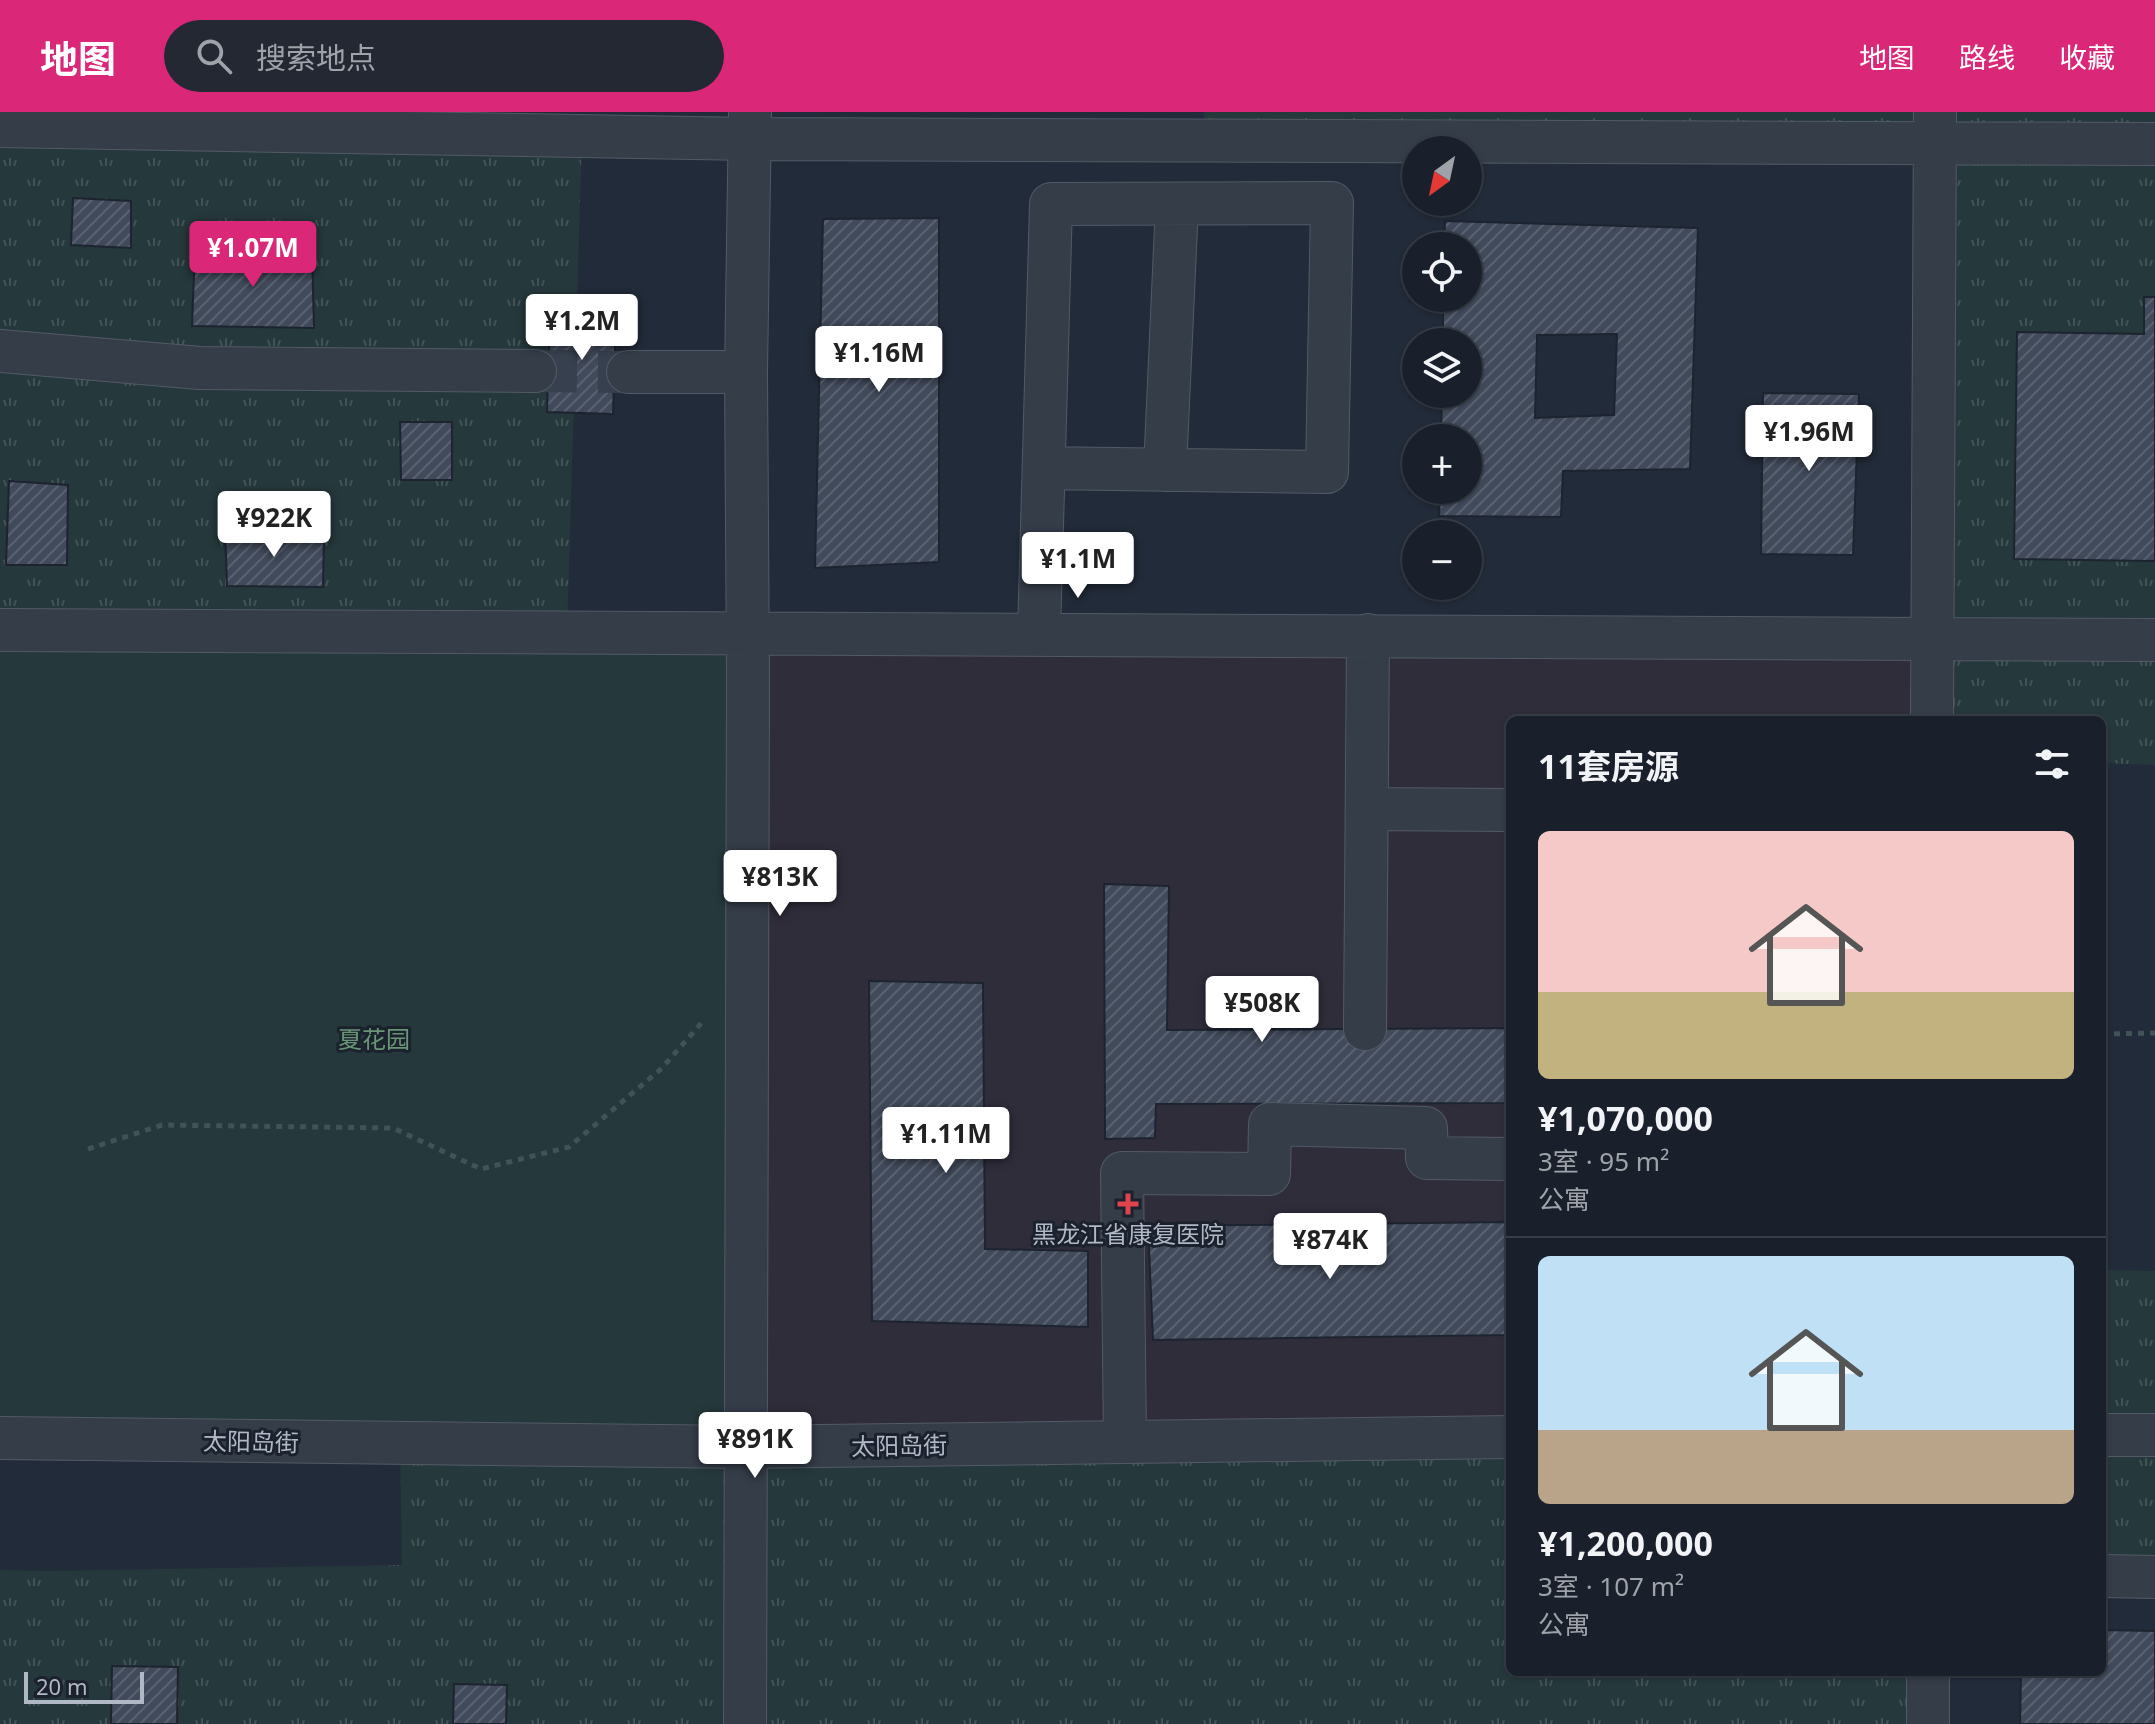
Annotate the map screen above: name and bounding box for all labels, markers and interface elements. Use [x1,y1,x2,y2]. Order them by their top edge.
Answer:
search box [164,20,724,92]
text: 地图 [40,32,116,84]
icon: search [192,34,236,78]
text: 搜索地点 [256,37,376,78]
text: 地图 [1859,38,1915,76]
text: 路线 [1959,38,2015,76]
text: 收藏 [2059,38,2115,76]
north arrow [1402,136,1482,216]
map controls [1402,136,1482,600]
pin: ¥1.07M [188,221,318,289]
text: ¥1.07M [207,229,299,265]
button: locate [1402,232,1482,312]
pin: ¥1.2M [526,294,638,362]
text: ¥1.2M [544,302,620,338]
pin: ¥1.16M [814,326,944,394]
button: layers [1402,328,1482,408]
text: ¥1.16M [833,334,925,370]
pin: ¥1.96M [1744,405,1874,473]
text: ¥1.96M [1763,413,1855,449]
button: + [1402,424,1482,504]
pin: ¥922K [218,491,330,559]
text: ¥922K [236,499,312,535]
button: − [1402,520,1482,600]
pin: ¥1.1M [1022,532,1134,600]
text: ¥1.1M [1040,540,1116,576]
icon: filters [2030,742,2074,786]
text: 11套房源 [1538,743,1679,789]
pin: ¥813K [724,850,836,918]
text: ¥813K [742,858,818,894]
icon: home [1734,883,1878,1027]
pin: ¥508K [1206,976,1318,1044]
text: ¥508K [1224,984,1300,1020]
park label: 夏花园 [338,1022,410,1055]
text: ¥1,070,000 [1538,1095,1713,1141]
pin: ¥1.11M [881,1107,1011,1175]
text: ¥1.11M [900,1115,992,1151]
text: 3室 · 95 m² [1538,1143,1669,1179]
text: 公寓 [1538,1181,1590,1217]
marker: 黑龙江省康复医院 [1117,1193,1139,1215]
pin: ¥874K [1274,1213,1386,1281]
place label: 黑龙江省康复医院 [1032,1217,1224,1250]
text: ¥874K [1292,1221,1368,1257]
icon: home [1734,1308,1878,1452]
pin: ¥891K [699,1412,811,1480]
text: ¥891K [717,1420,793,1456]
street label: 太阳岛街 [203,1424,299,1458]
street label: 太阳岛街 [851,1428,947,1462]
text: ¥1,200,000 [1538,1520,1713,1566]
text: 3室 · 107 m² [1538,1568,1684,1604]
text: 公寓 [1538,1606,1590,1642]
scale bar [24,1668,144,1704]
text: 20 m [36,1671,87,1701]

